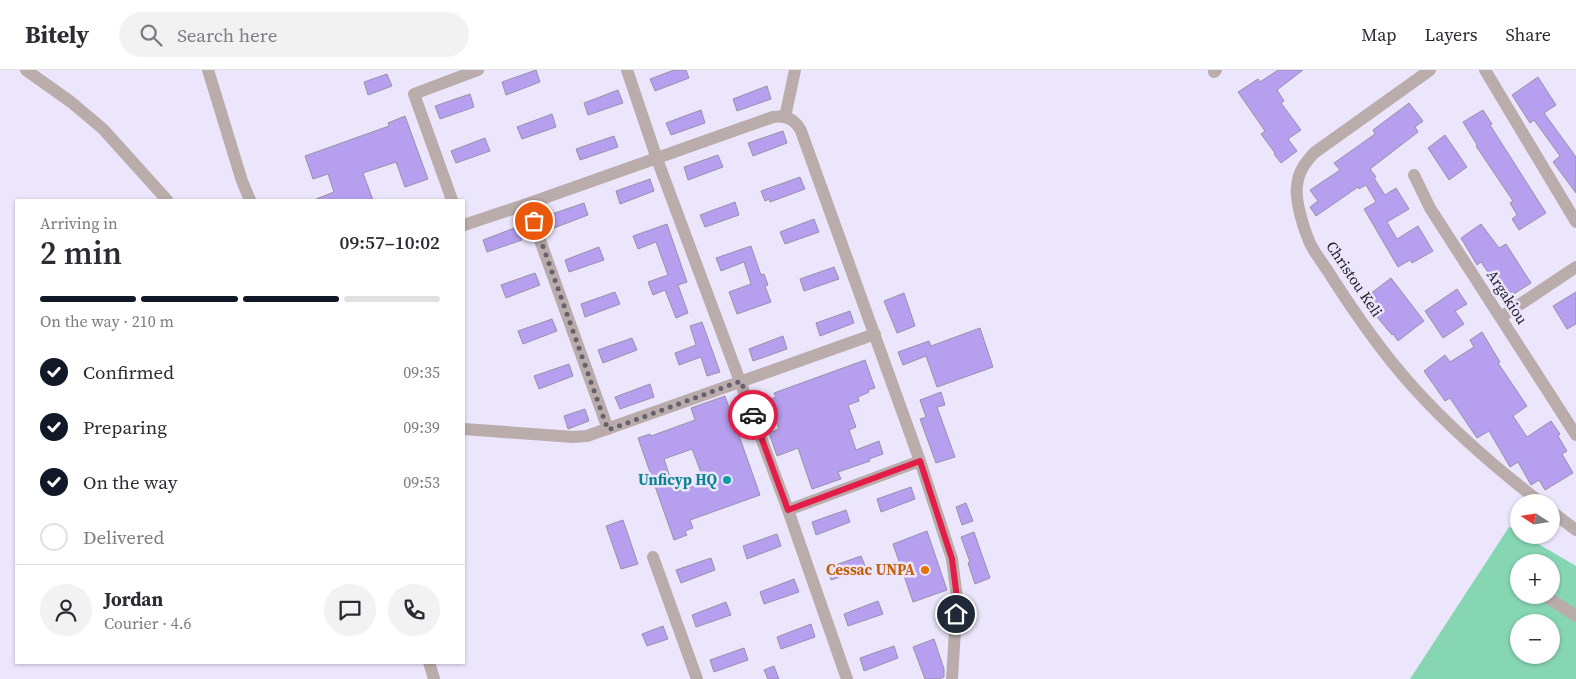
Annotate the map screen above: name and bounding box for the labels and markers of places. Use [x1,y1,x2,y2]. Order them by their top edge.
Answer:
pin [513,200,555,242]
place label: Unficyp HQ [638,469,717,490]
marker: Unficyp HQ [721,474,733,486]
place label: Cessac UNPA [826,559,915,580]
marker: Cessac UNPA [919,564,931,576]
pin [935,593,977,635]

